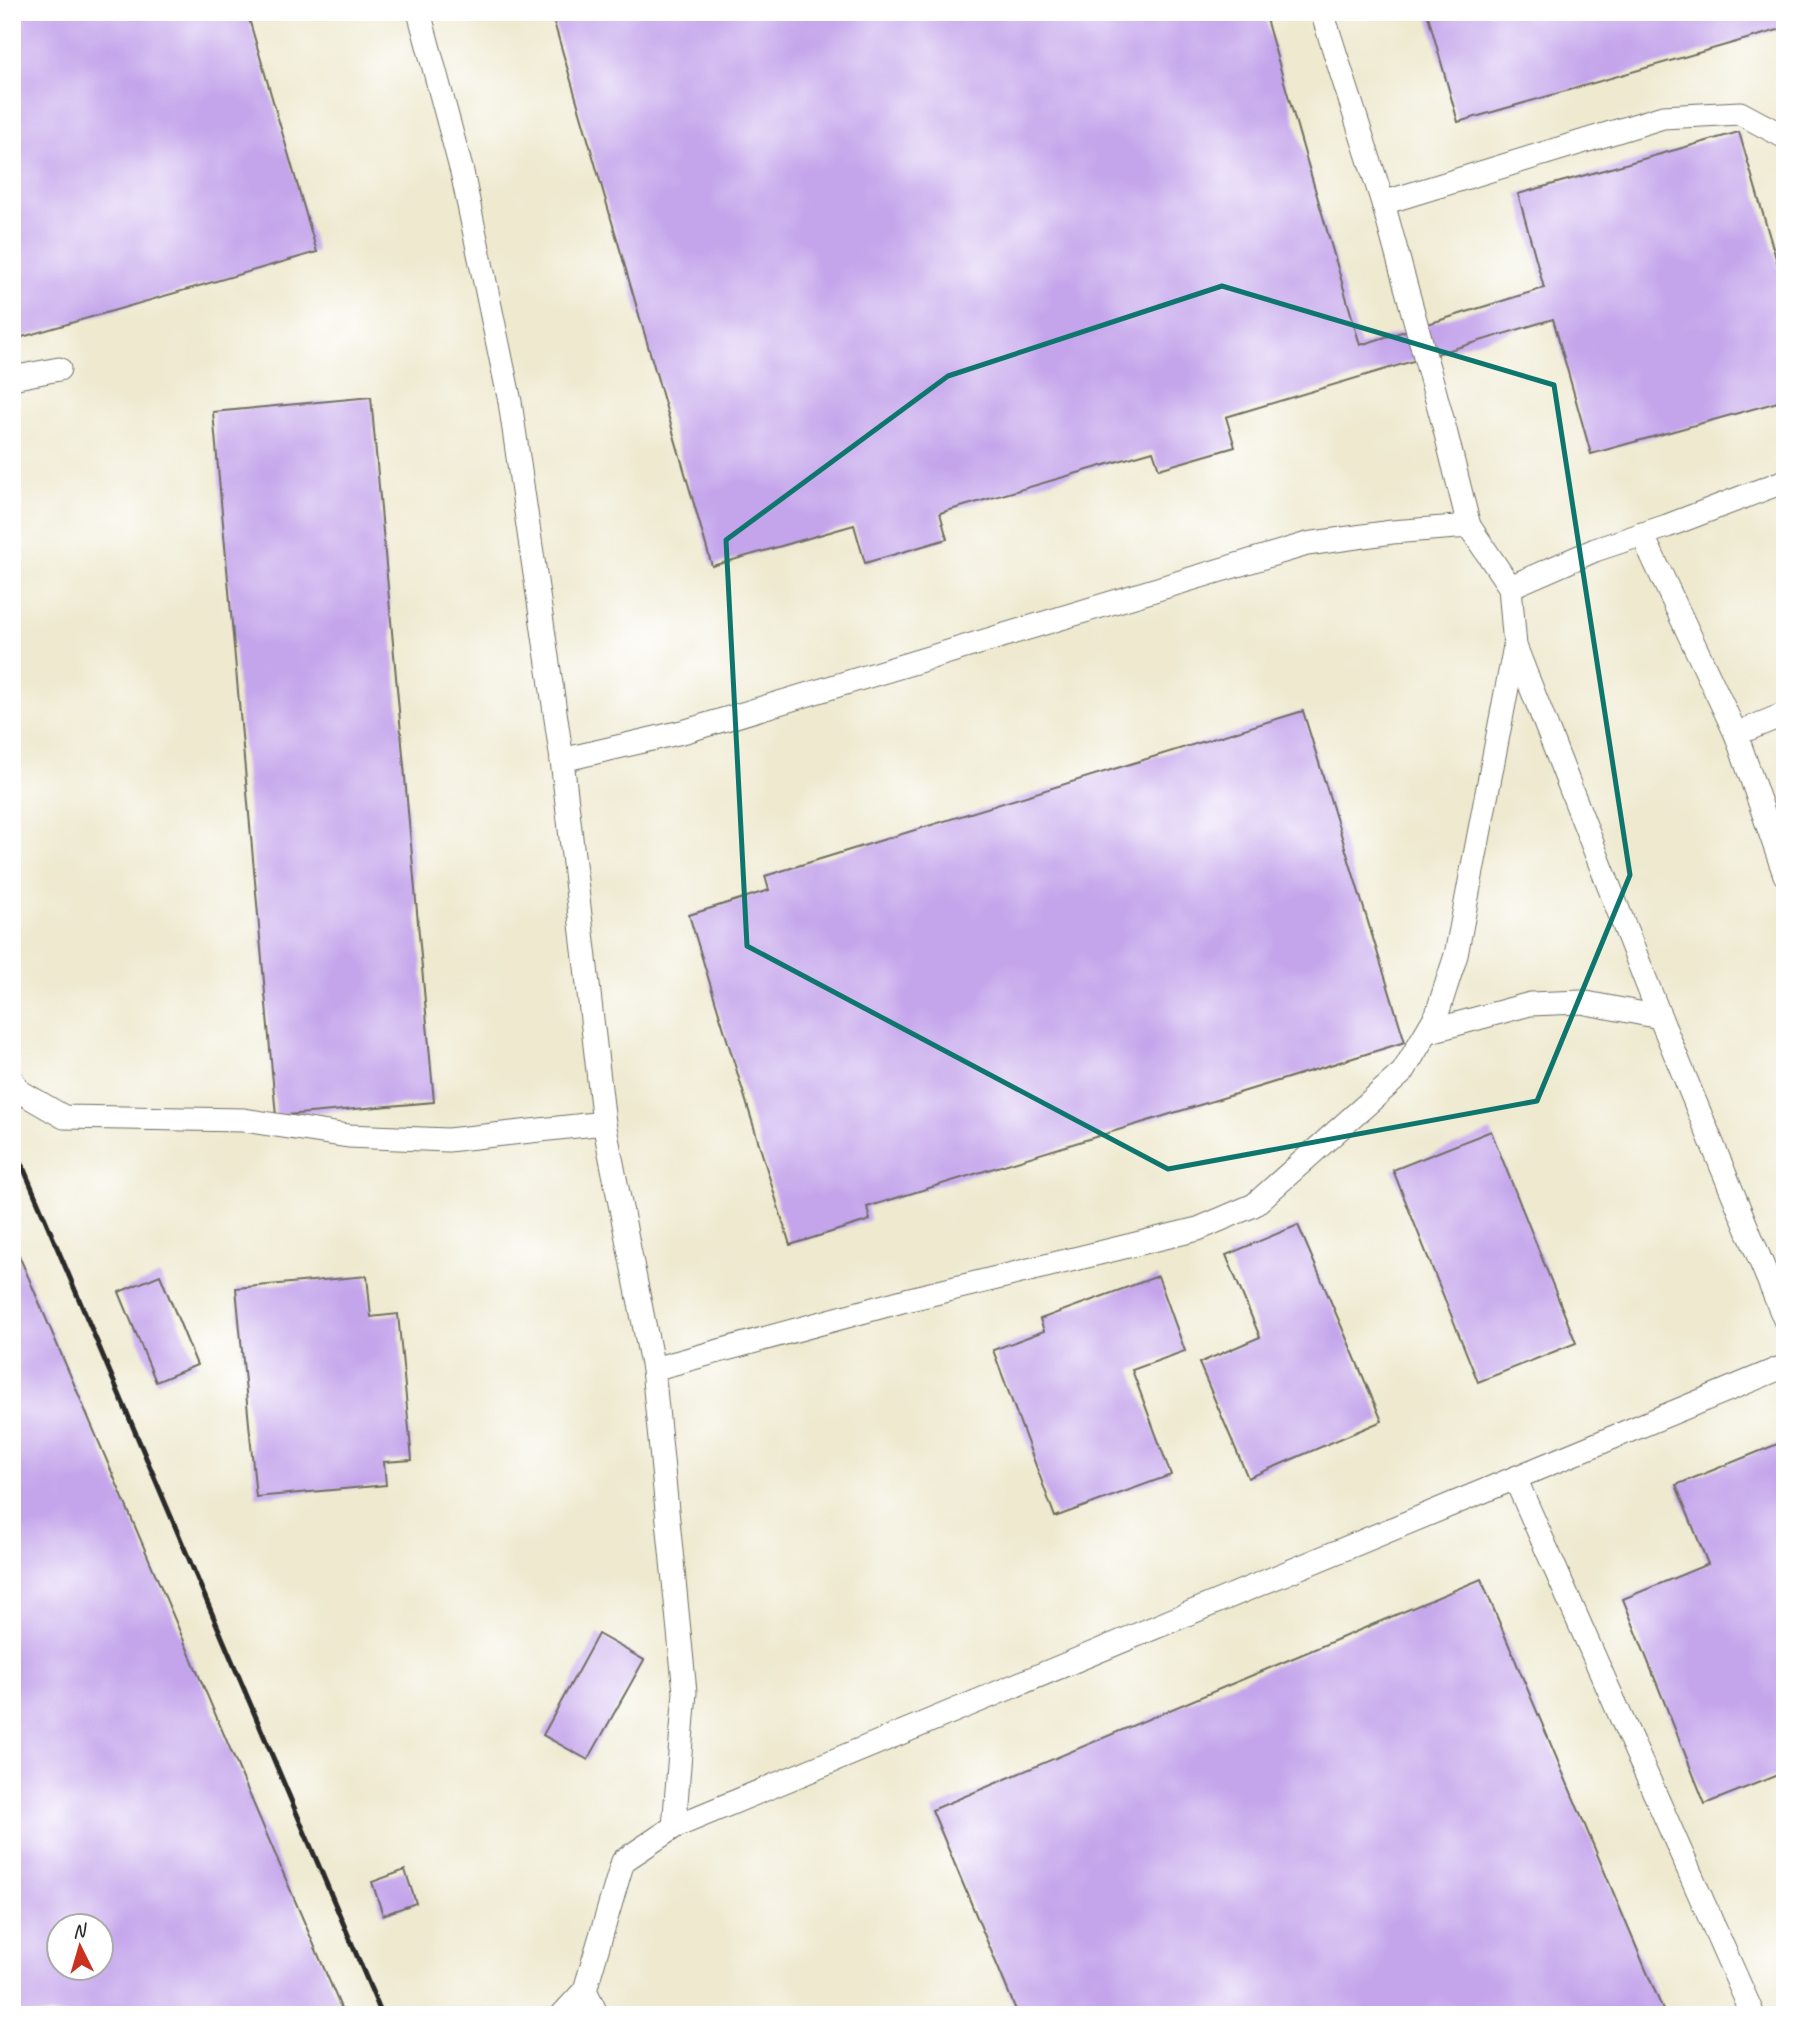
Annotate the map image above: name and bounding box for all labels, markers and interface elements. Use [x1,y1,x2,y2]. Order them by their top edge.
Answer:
north arrow [46,1912,116,1982]
text: N [72,1918,89,1944]

